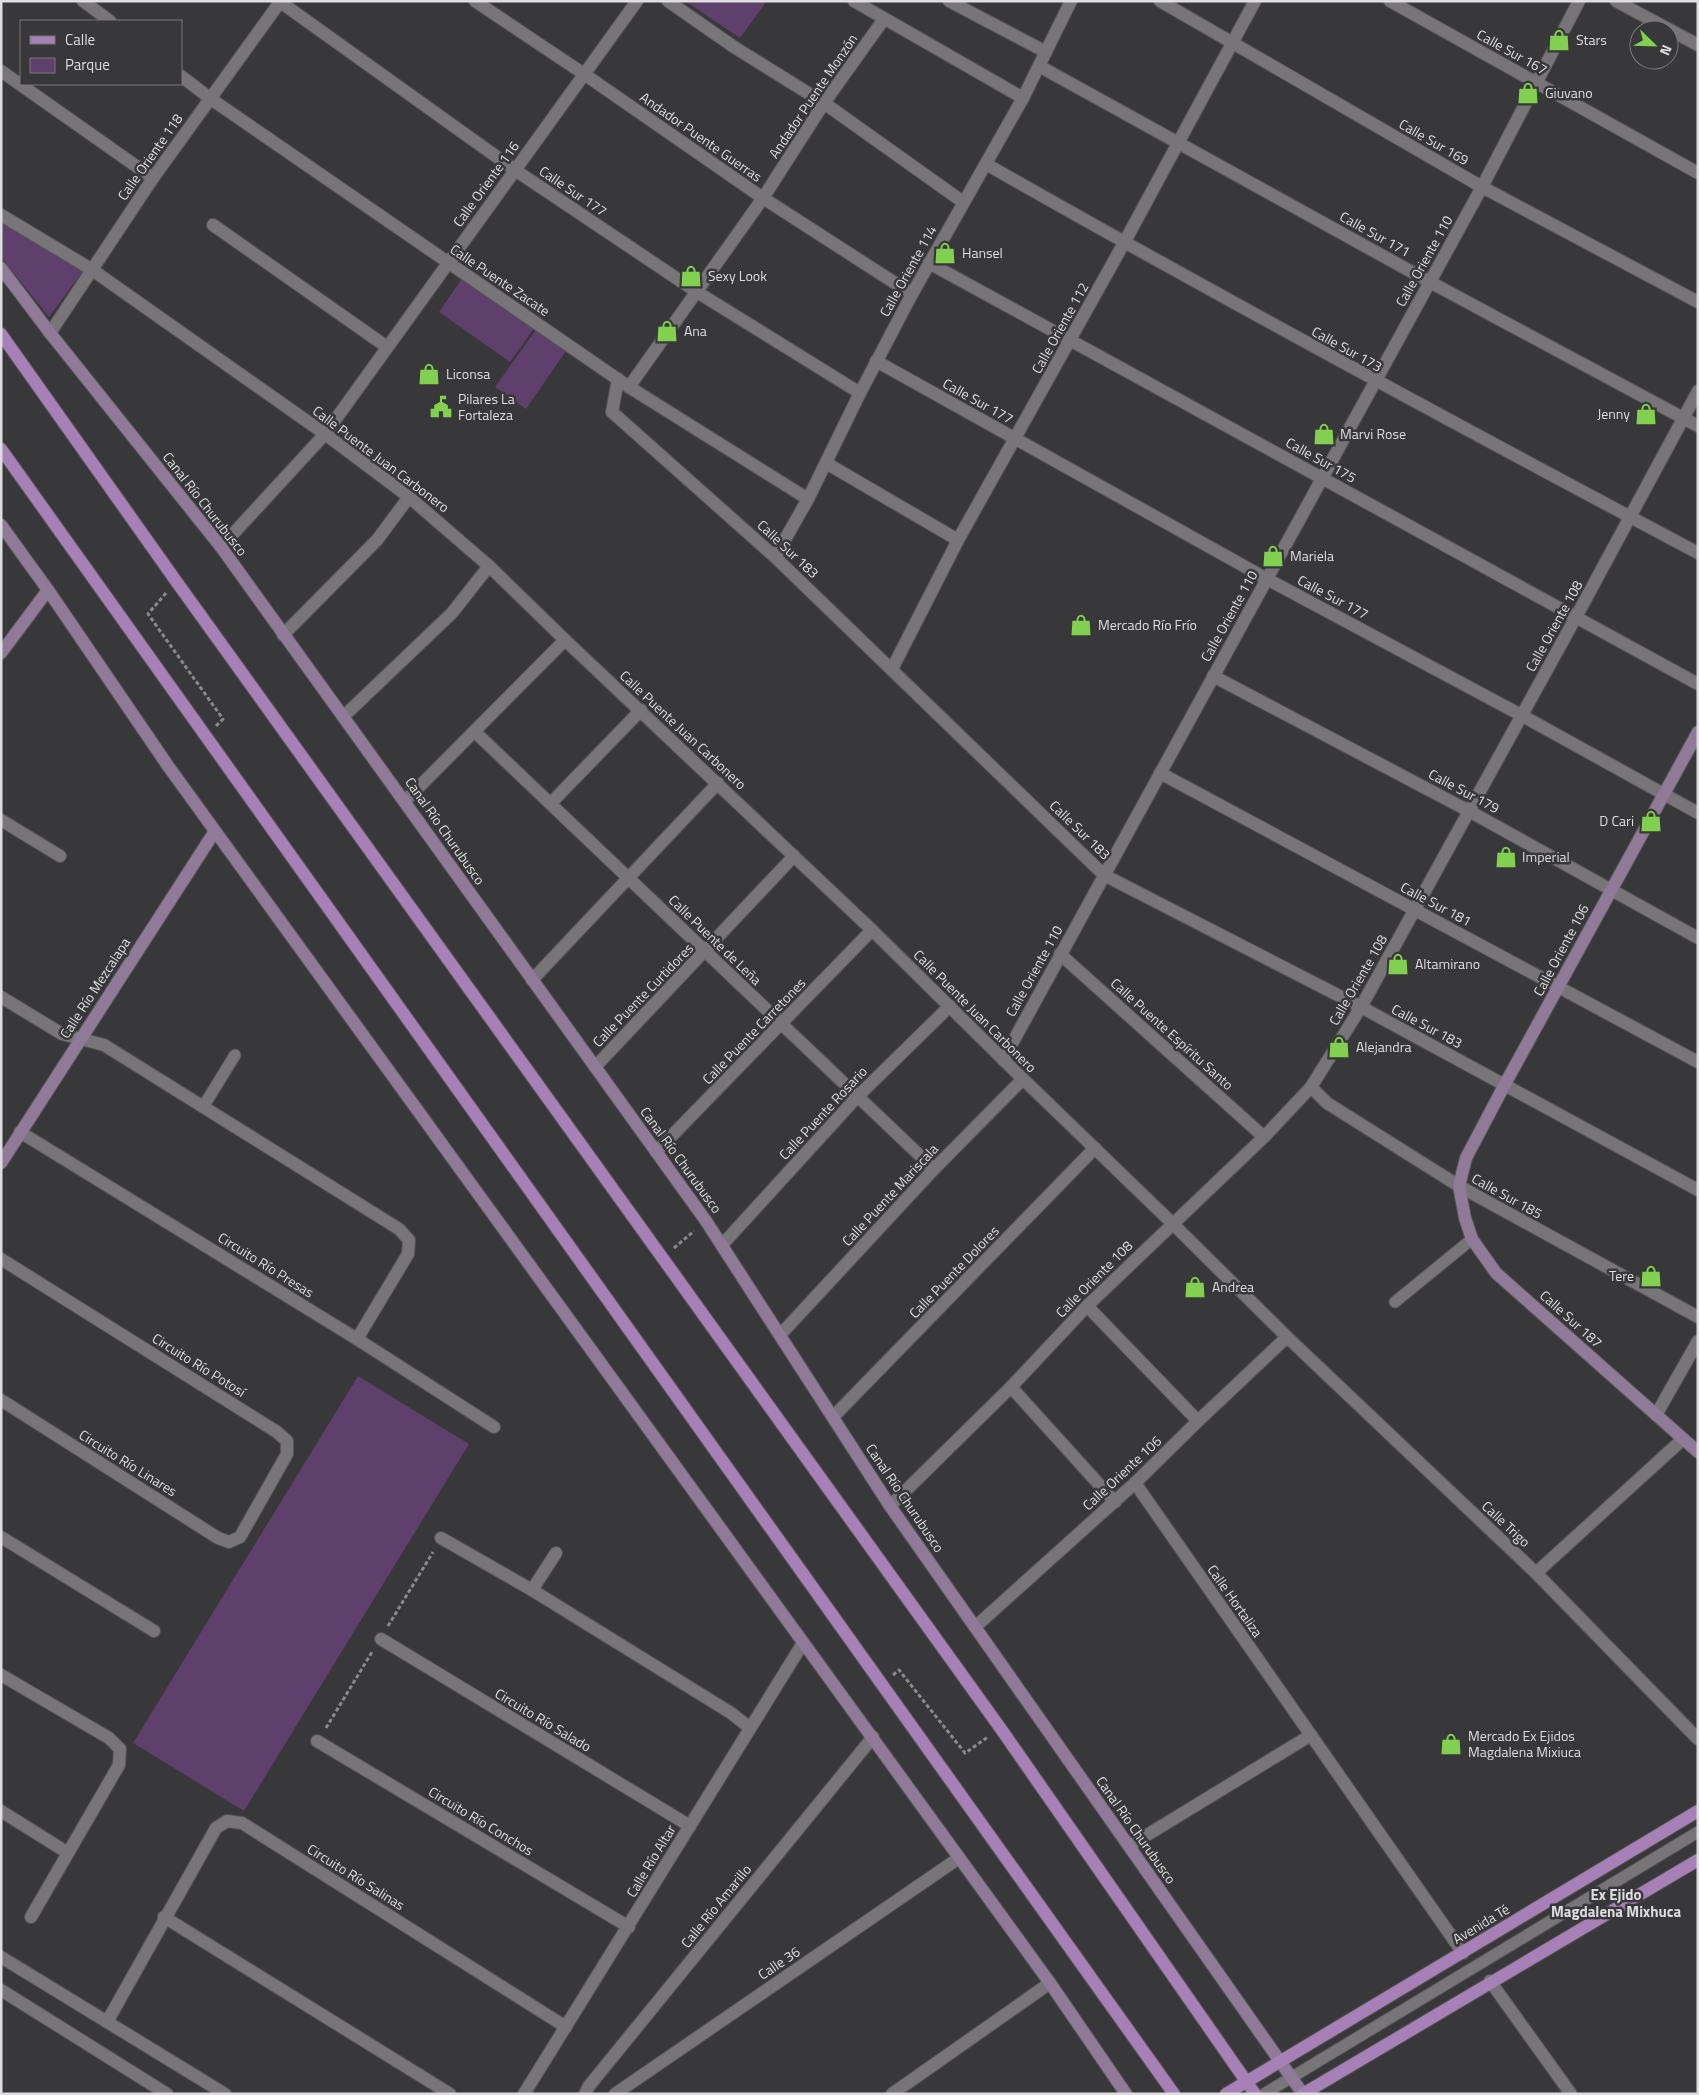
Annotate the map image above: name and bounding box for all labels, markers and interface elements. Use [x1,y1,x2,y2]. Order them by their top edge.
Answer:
legend [20,20,182,85]
north arrow [1629,20,1679,70]
street label: Calle Sur 167 [1473,24,1551,80]
shop icon: Stars [1546,27,1572,53]
text: Calle [65,28,95,51]
street label: Andador Puente Monzón [763,29,862,162]
place label: Stars [1576,29,1607,50]
text: N [1655,42,1678,59]
text: Parque [65,53,110,76]
shop icon: Giuvano [1515,80,1541,106]
place label: Giuvano [1545,82,1593,103]
street label: Andador Puente Guerras [636,86,767,187]
street label: Calle Oriente 118 [112,109,187,204]
street label: Calle Sur 169 [1395,113,1473,170]
street label: Calle Oriente 116 [447,136,524,231]
street label: Calle Sur 177 [535,160,611,221]
street label: Calle Sur 171 [1336,206,1414,262]
street label: Calle Oriente 110 [1390,211,1457,310]
street label: Calle Oriente 114 [874,221,941,320]
street label: Calle Puente Zacate [446,238,554,321]
shop icon: Hansel [932,240,958,266]
place label: Hansel [962,242,1003,263]
shop icon: Sexy Look [678,263,704,289]
place label: Sexy Look [708,265,767,286]
street label: Calle Oriente 112 [1026,278,1093,377]
shop icon: Ana [654,318,680,344]
place label: Ana [684,320,707,341]
street label: Calle Sur 173 [1308,321,1386,377]
shop icon: Liconsa [416,361,442,387]
place label: Liconsa [446,363,490,384]
street label: Calle Sur 177 [939,373,1017,429]
place label: Pilares La Fortaleza [458,388,515,425]
public building icon: Pilares La Fortaleza [428,394,454,420]
street label: Calle Puente Juan Carbonero [308,400,454,517]
shop icon: Jenny [1633,401,1659,427]
place label: Jenny [1597,403,1630,424]
shop icon: Marvi Rose [1311,421,1337,447]
place label: Marvi Rose [1340,423,1406,444]
street label: Calle Sur 175 [1282,432,1360,488]
street label: Canal Río Churubusco [158,447,253,560]
street label: Calle Sur 183 [753,514,824,583]
shop icon: Mariela [1260,543,1286,569]
place label: Mariela [1290,545,1334,566]
street label: Calle Oriente 110 [1195,566,1262,665]
street label: Calle Sur 177 [1294,569,1372,624]
street label: Calle Oriente 108 [1520,576,1587,675]
shop icon: Mercado Río Frío [1068,612,1094,638]
place label: Mercado Río Frío [1098,614,1197,635]
street label: Calle Puente Juan Carbonero [615,665,751,794]
street label: Calle Sur 179 [1425,763,1504,818]
street label: Canal Río Churubusco [400,773,490,889]
street label: Calle Sur 183 [1045,795,1116,864]
shop icon: D Cari [1638,808,1664,834]
place label: D Cari [1599,810,1634,831]
shop icon: Imperial [1493,844,1519,870]
place label: Imperial [1522,846,1570,867]
street label: Calle Sur 181 [1397,876,1475,931]
street label: Calle Puente de Leña [664,890,767,990]
street label: Calle Oriente 106 [1527,900,1594,1000]
street label: Calle Oriente 110 [1000,921,1067,1020]
street label: Calle Oriente 108 [1323,930,1392,1029]
street label: Calle Río Mezcalapa [54,933,135,1042]
street label: Calle Puente Curtidores [587,938,698,1051]
street label: Calle Puente Juan Carbonero [909,944,1042,1077]
shop icon: Altamirano [1385,951,1411,977]
place label: Altamirano [1415,953,1480,974]
street label: Calle Puente Carretones [697,973,810,1089]
street label: Calle Puente Espíritu Santo [1106,973,1238,1095]
street label: Calle Sur 183 [1388,998,1466,1053]
shop icon: Alejandra [1326,1034,1352,1060]
place label: Alejandra [1356,1036,1412,1057]
street label: Calle Puente Rosario [774,1061,872,1164]
street label: Canal Río Churubusco [636,1102,727,1217]
street label: Calle Puente Mariscala [837,1139,943,1251]
street label: Calle Sur 185 [1468,1168,1546,1224]
street label: Calle Puente Dolores [904,1221,1004,1323]
street label: Circuito Río Presas [214,1227,318,1303]
street label: Calle Oriente 108 [1050,1235,1137,1322]
shop icon: Tere [1638,1263,1664,1289]
place label: Tere [1609,1265,1634,1286]
shop icon: Andrea [1182,1274,1208,1300]
place label: Andrea [1212,1276,1254,1297]
street label: Calle Sur 187 [1535,1285,1607,1352]
street label: Circuito Río Potosí [148,1327,251,1402]
street label: Circuito Río Linares [75,1424,181,1501]
street label: Calle Oriente 106 [1077,1430,1166,1515]
street label: Canal Río Churubusco [861,1439,950,1556]
street label: Calle Trigo [1477,1496,1535,1552]
street label: Calle Hortaliza [1203,1560,1268,1641]
street label: Circuito Río Salado [491,1682,595,1757]
place label: Mercado Ex Ejidos Magdalena Mixiuca [1468,1725,1581,1762]
shop icon: Mercado Ex Ejidos Magdalena Mixiuca [1438,1731,1464,1757]
street label: Canal Río Churubusco [1091,1772,1181,1888]
street label: Circuito Río Conchos [425,1781,538,1860]
street label: Calle Río Altar [621,1820,681,1901]
street label: Circuito Río Salinas [303,1838,409,1915]
street label: Calle Río Amarillo [675,1859,756,1952]
district label: Ex Ejido Magdalena Mixhuca [1551,1883,1681,1923]
street label: Avenida Té [1448,1898,1513,1949]
street label: Calle 36 [753,1941,804,1984]

